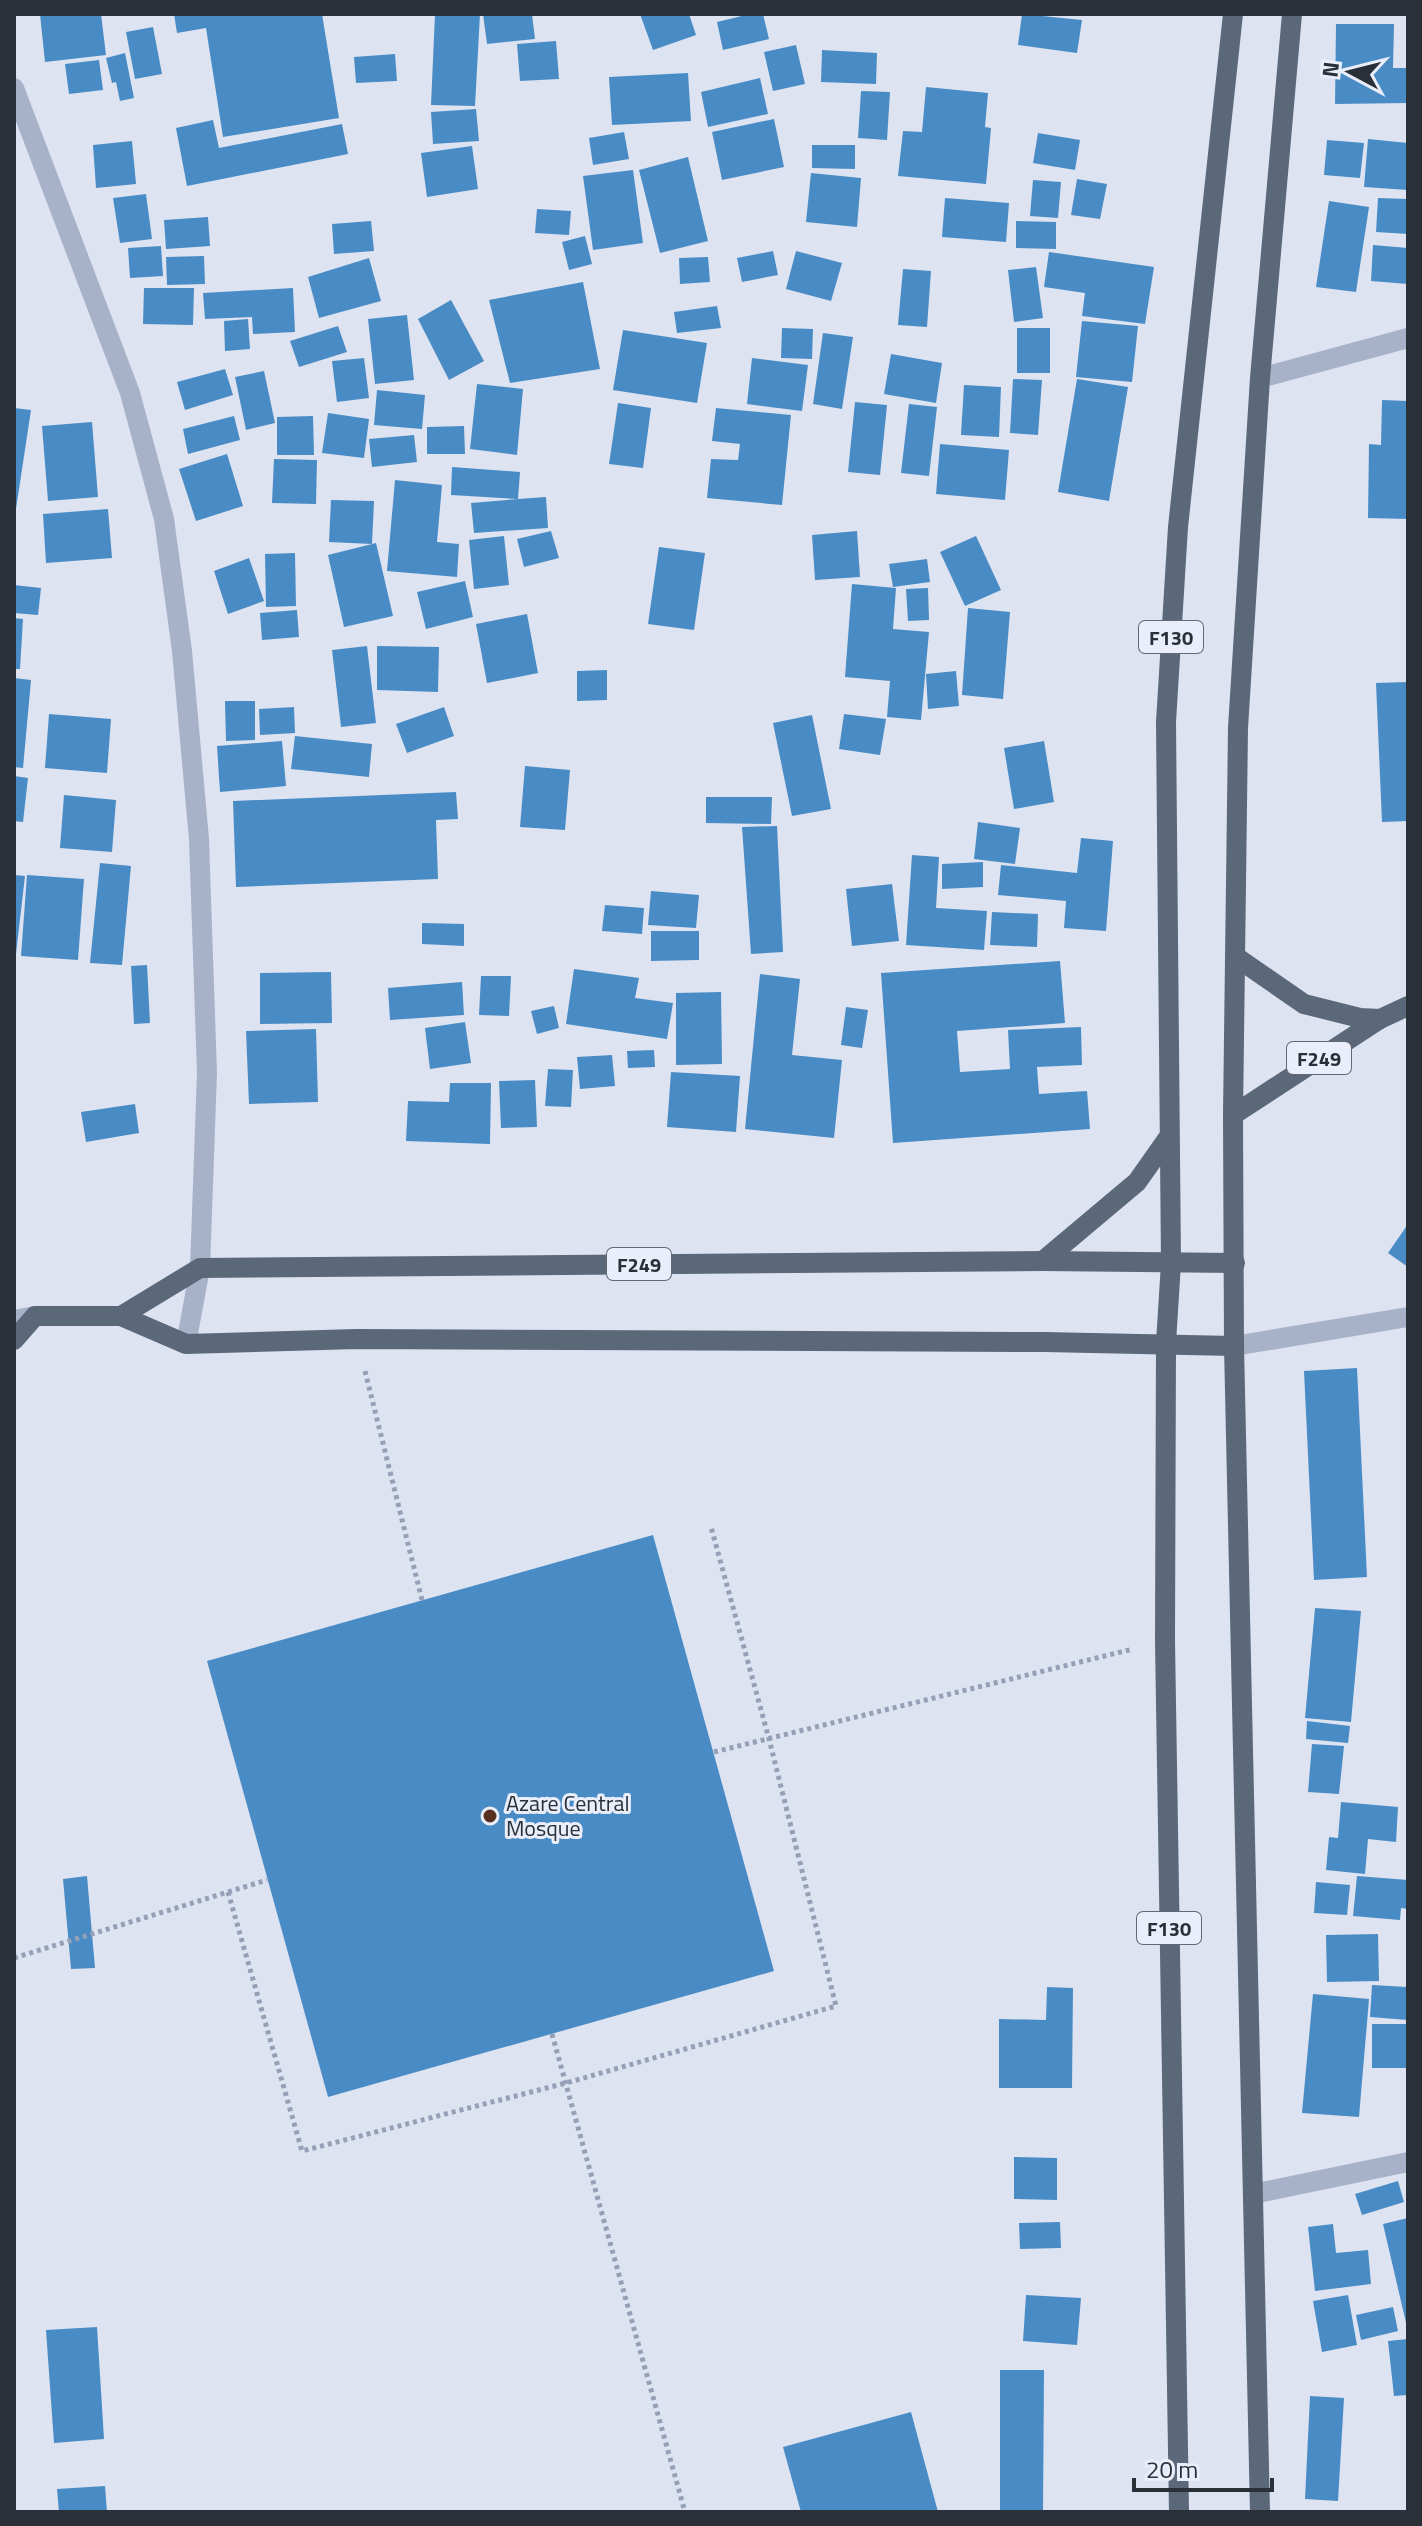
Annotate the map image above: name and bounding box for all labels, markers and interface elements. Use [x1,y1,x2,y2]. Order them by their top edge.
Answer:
north arrow [1310,32,1390,112]
text: N [1312,60,1348,79]
road number: F130 [1139,621,1203,653]
road number: F249 [1287,1042,1351,1074]
road number: F249 [607,1248,671,1280]
place label: Azare Central Mosque [506,1786,630,1845]
marker: Azare Central Mosque [481,1807,499,1825]
road number: F130 [1137,1912,1201,1944]
scale bar [1134,2442,1272,2492]
text: 20 m [1146,2451,1198,2487]

